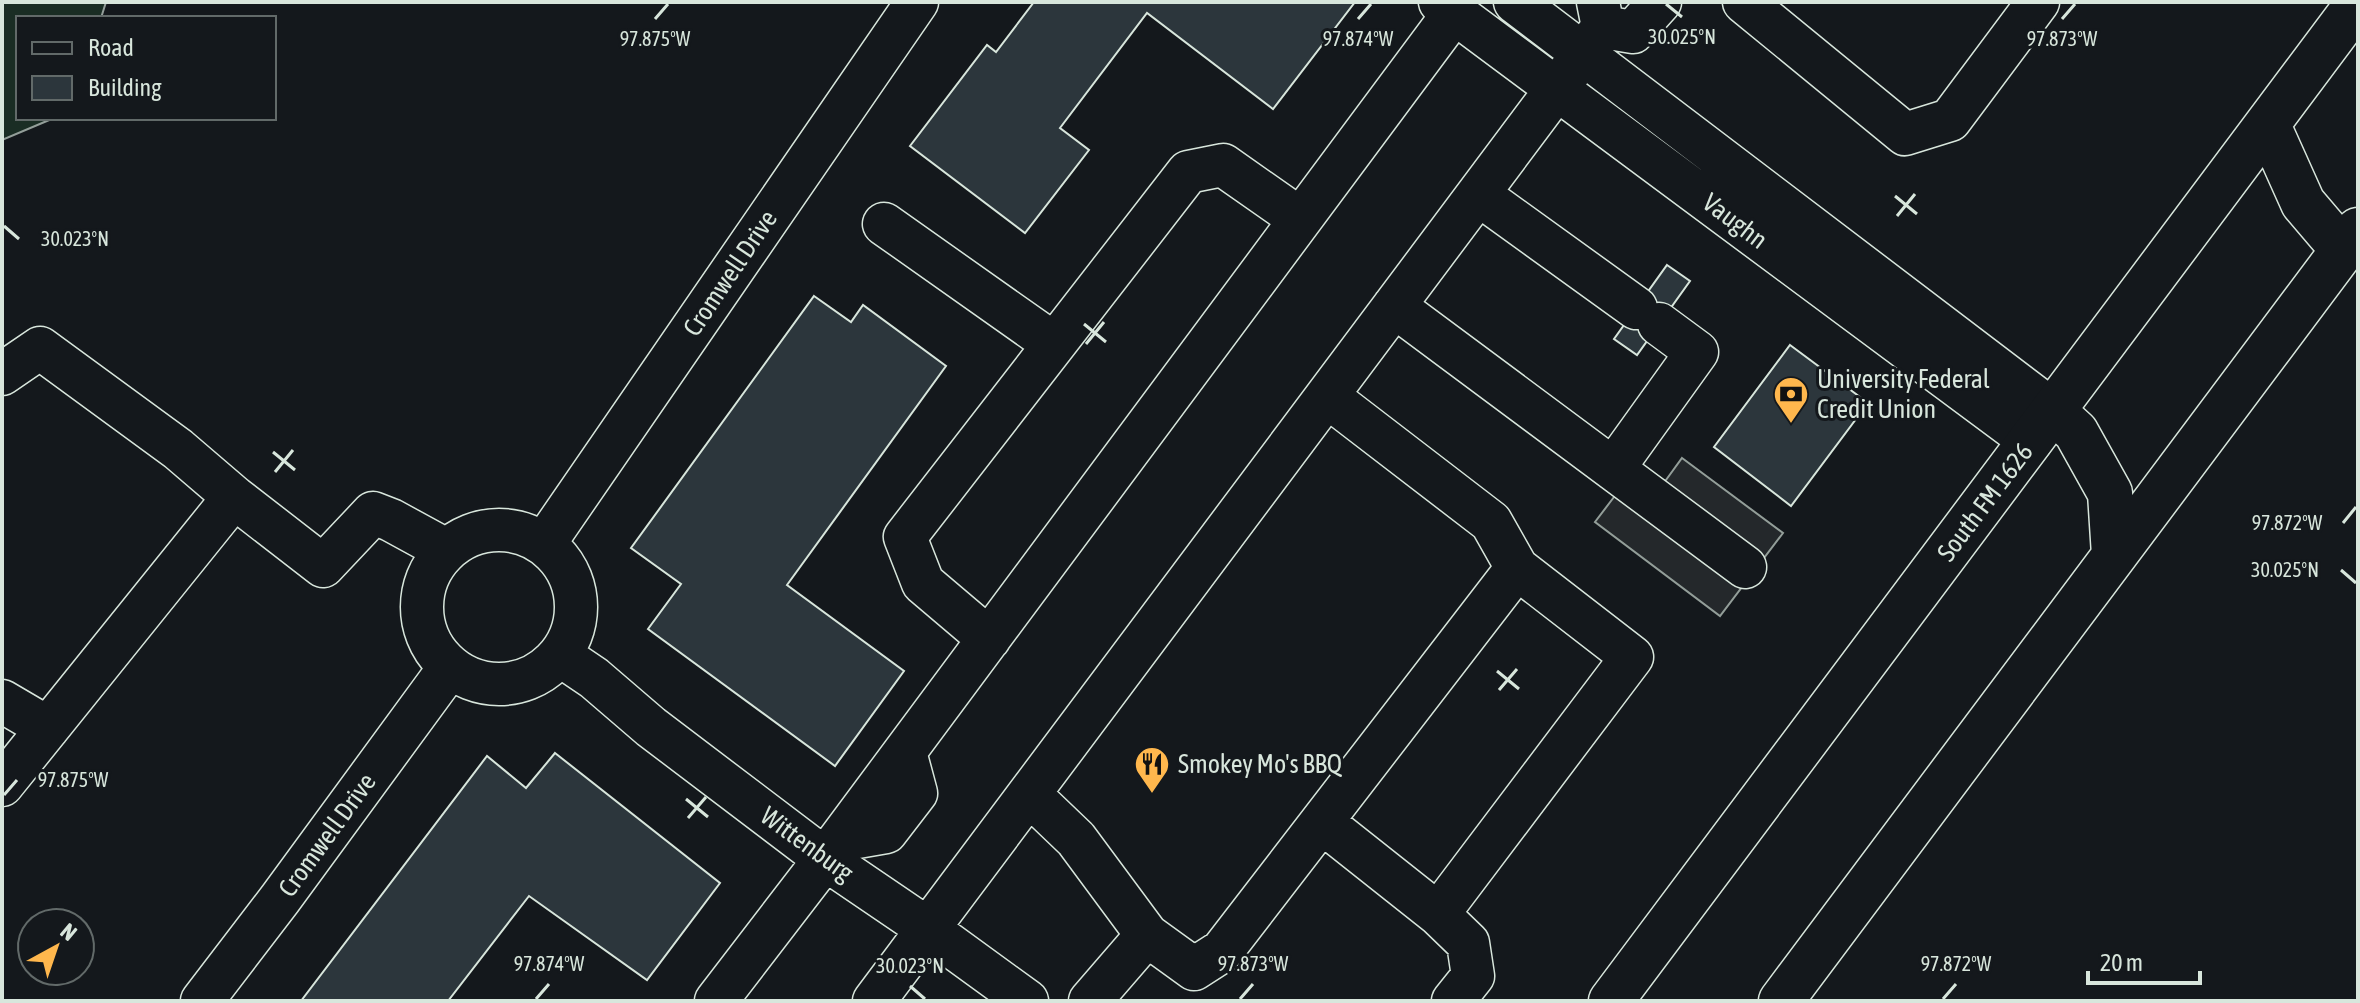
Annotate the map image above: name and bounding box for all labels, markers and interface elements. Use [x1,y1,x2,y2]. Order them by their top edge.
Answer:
legend [16,16,276,120]
text: 30.025°N [1648,25,1716,48]
text: 97.875°W [620,27,691,50]
text: 97.874°W [1323,27,1394,50]
text: 97.873°W [2027,27,2098,50]
text: Road [88,34,134,61]
text: Building [88,74,162,101]
street label: Vaughn [1697,187,1773,255]
street label: Cromwell Drive [677,204,783,342]
text: 30.023°N [41,227,109,250]
place label: University Federal Credit Union [1817,364,1990,424]
bank icon: University Federal Credit Union [1772,375,1810,425]
street label: South FM 1626 [1931,437,2039,567]
text: 97.872°W [2252,511,2323,534]
text: 30.025°N [2251,558,2319,581]
restaurant icon: Smokey Mo's BBQ [1133,745,1171,795]
place label: Smokey Mo's BBQ [1178,749,1343,779]
street label: Cromwell Drive [272,767,382,903]
text: 97.875°W [38,768,109,791]
street label: Wittenburg [755,800,860,888]
north arrow [16,907,96,987]
text: N [56,918,82,946]
scale bar [2088,935,2200,985]
text: 20 m [2100,949,2143,976]
text: 97.874°W [514,952,585,975]
text: 97.873°W [1218,952,1289,975]
text: 97.872°W [1921,952,1992,975]
text: 30.023°N [876,954,944,977]

